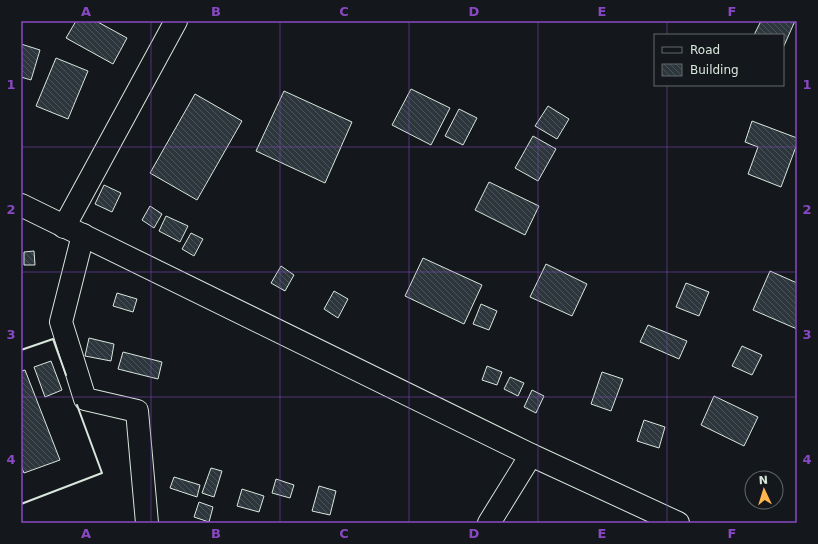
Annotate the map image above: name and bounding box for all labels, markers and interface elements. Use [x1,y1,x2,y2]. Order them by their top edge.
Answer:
text: A [81,4,91,19]
text: B [211,4,221,19]
text: C [339,4,349,19]
text: D [469,4,480,19]
text: E [598,4,606,19]
text: F [728,4,736,19]
legend [654,34,784,86]
text: Road [690,43,720,57]
text: Building [690,63,739,77]
text: 1 [6,77,16,92]
text: 1 [802,77,812,92]
text: 2 [6,202,16,217]
text: 2 [802,202,812,217]
text: 3 [6,327,16,342]
text: 3 [802,327,812,342]
text: 4 [6,452,16,467]
text: 4 [802,452,812,467]
north arrow [744,470,784,510]
text: N [758,474,768,487]
text: A [81,526,91,541]
text: B [211,526,221,541]
text: C [339,526,349,541]
text: D [469,526,480,541]
text: E [598,526,606,541]
text: F [728,526,736,541]

